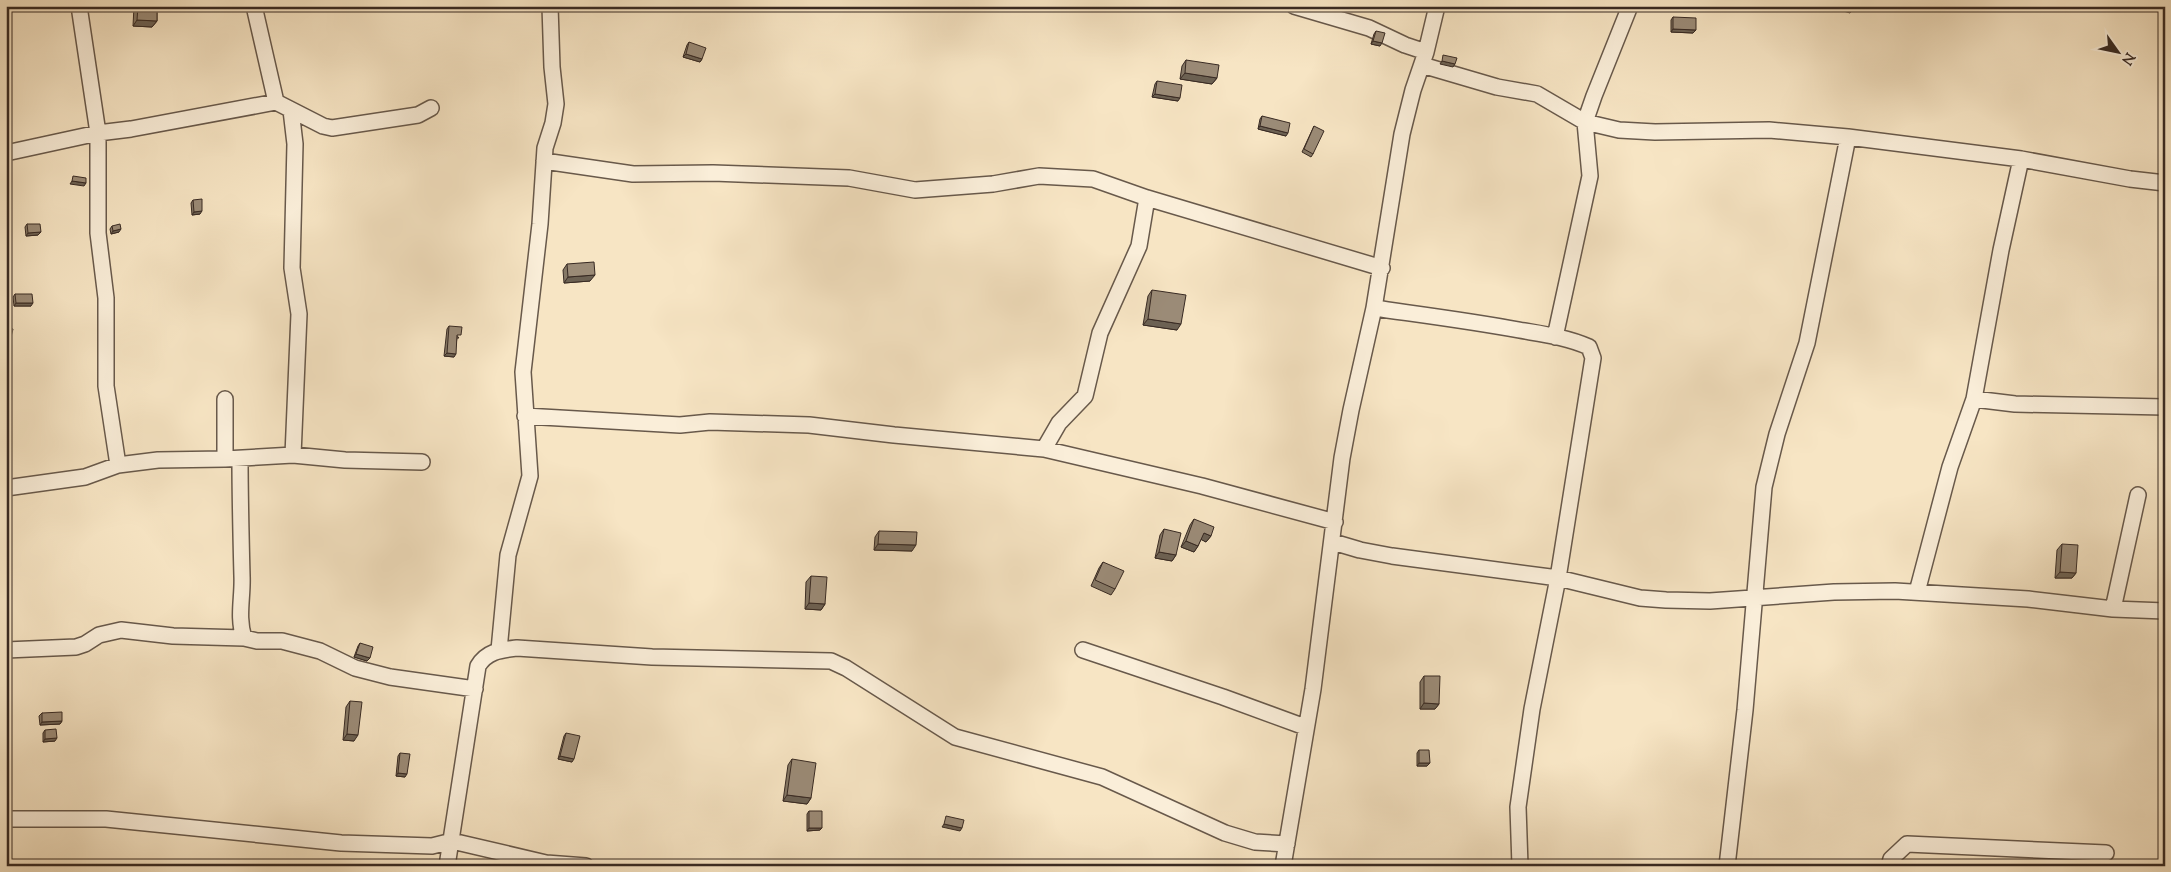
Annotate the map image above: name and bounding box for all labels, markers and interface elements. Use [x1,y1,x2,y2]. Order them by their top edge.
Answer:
north arrow [2094,28,2144,78]
text: N [2116,48,2139,68]

